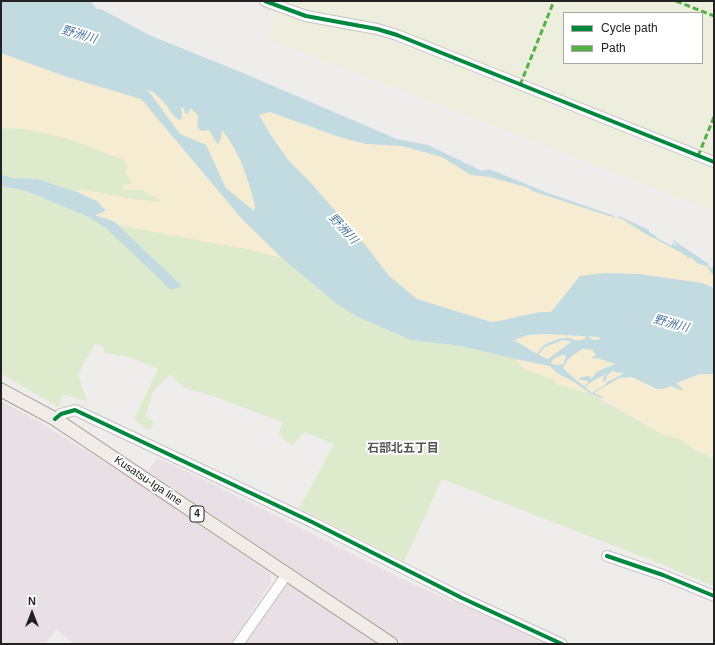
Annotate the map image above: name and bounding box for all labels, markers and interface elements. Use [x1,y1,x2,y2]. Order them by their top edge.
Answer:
legend [563,12,703,64]
text: Cycle path [601,21,658,35]
water label: 野洲川 [60,23,98,47]
text: Path [601,41,626,55]
water label: 野洲川 [325,211,361,247]
water label: 野洲川 [652,312,690,336]
district label: 石部北五丁目 [367,442,439,456]
street label: Kusatsu-Iga line [112,453,184,509]
road number: 4 [190,506,204,522]
north arrow [12,593,52,633]
text: N [28,595,36,607]

